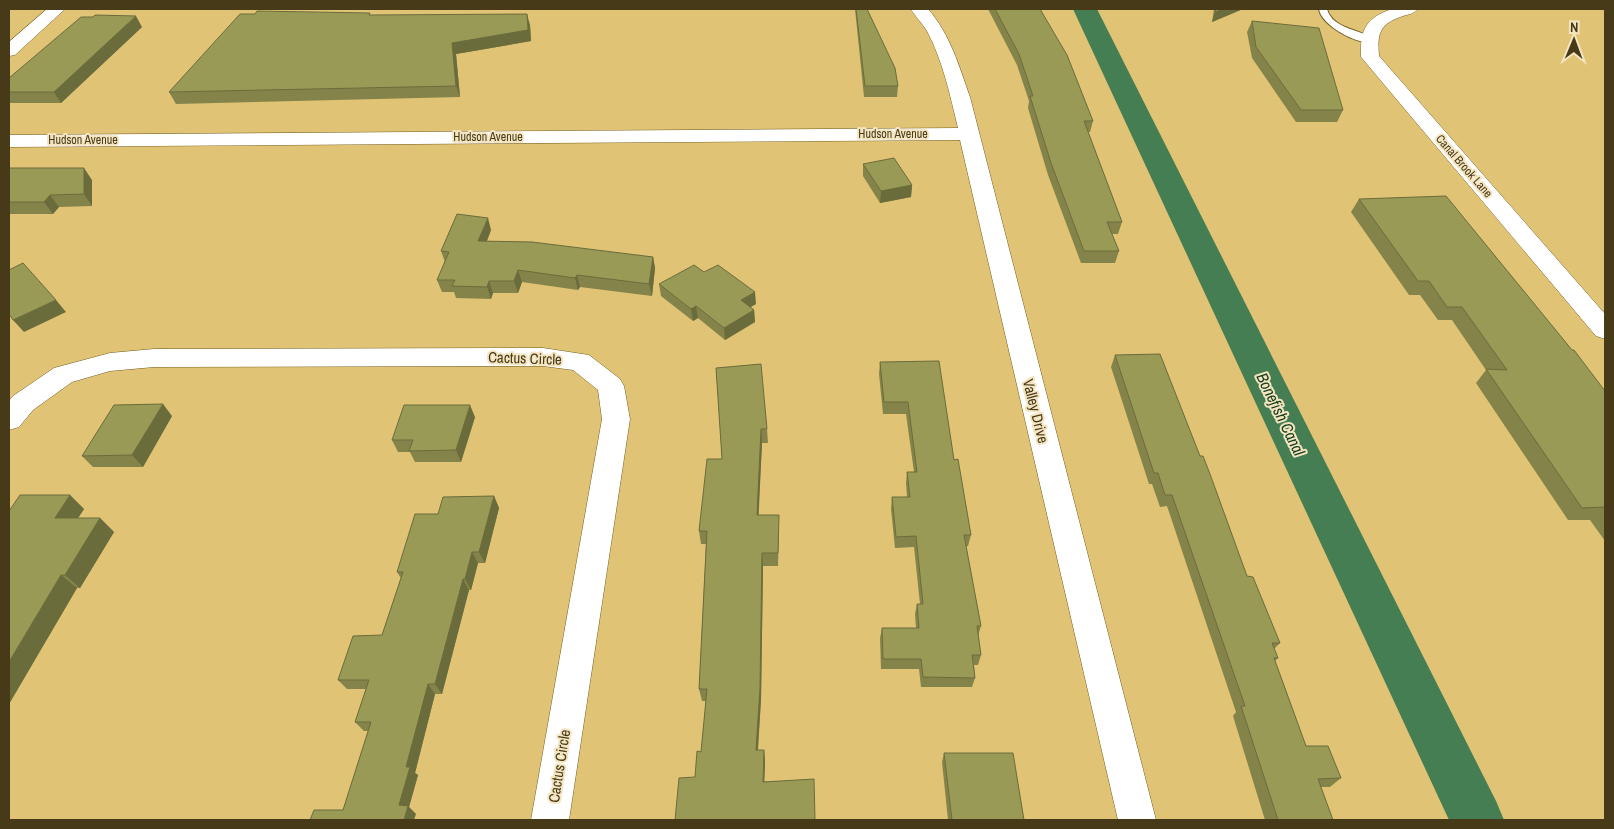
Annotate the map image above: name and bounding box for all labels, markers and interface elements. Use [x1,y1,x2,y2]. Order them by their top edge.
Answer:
north arrow [1549,15,1599,65]
text: N [1570,18,1579,36]
street label: Hudson Avenue [858,126,928,142]
street label: Hudson Avenue [453,129,523,145]
street label: Canal Brook Lane [1432,131,1496,201]
street label: Hudson Avenue [48,132,118,148]
street label: Cactus Circle [488,346,562,370]
water label: Bonefish Canal [1251,369,1311,460]
street label: Valley Drive [1018,377,1054,445]
street label: Cactus Circle [543,728,575,804]

